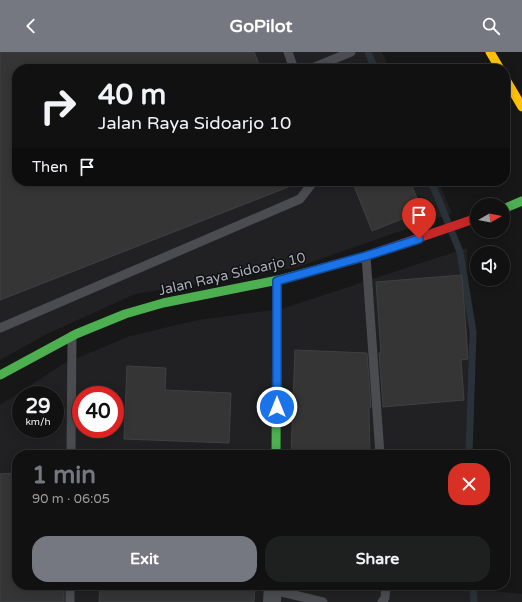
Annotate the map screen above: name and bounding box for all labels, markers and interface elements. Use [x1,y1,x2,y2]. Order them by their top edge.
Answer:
icon: back [20,15,42,37]
text: GoPilot [230,15,292,37]
icon: search [480,15,502,37]
text: 40 m [98,78,166,112]
icon: right [32,80,84,132]
text: Jalan Raya Sidoarjo 10 [98,112,291,134]
icon: arrive [76,156,98,178]
text: Then [32,158,68,176]
pin [402,198,436,239]
north arrow [470,198,510,238]
map controls [470,198,510,286]
icon: arrive [408,204,430,226]
button: sound [470,246,510,286]
street label: Jalan Raya Sidoarjo 10 [157,249,307,299]
speed limit sign: 40 [72,386,124,438]
position arrow [256,386,298,428]
text: 29 [25,395,51,419]
text: km/h [25,416,51,428]
text: 1 min [32,461,96,490]
button: close [448,463,490,505]
text: 90 m · 06:05 [32,491,110,507]
button: Exit [32,536,257,582]
button: Share [265,536,490,582]

